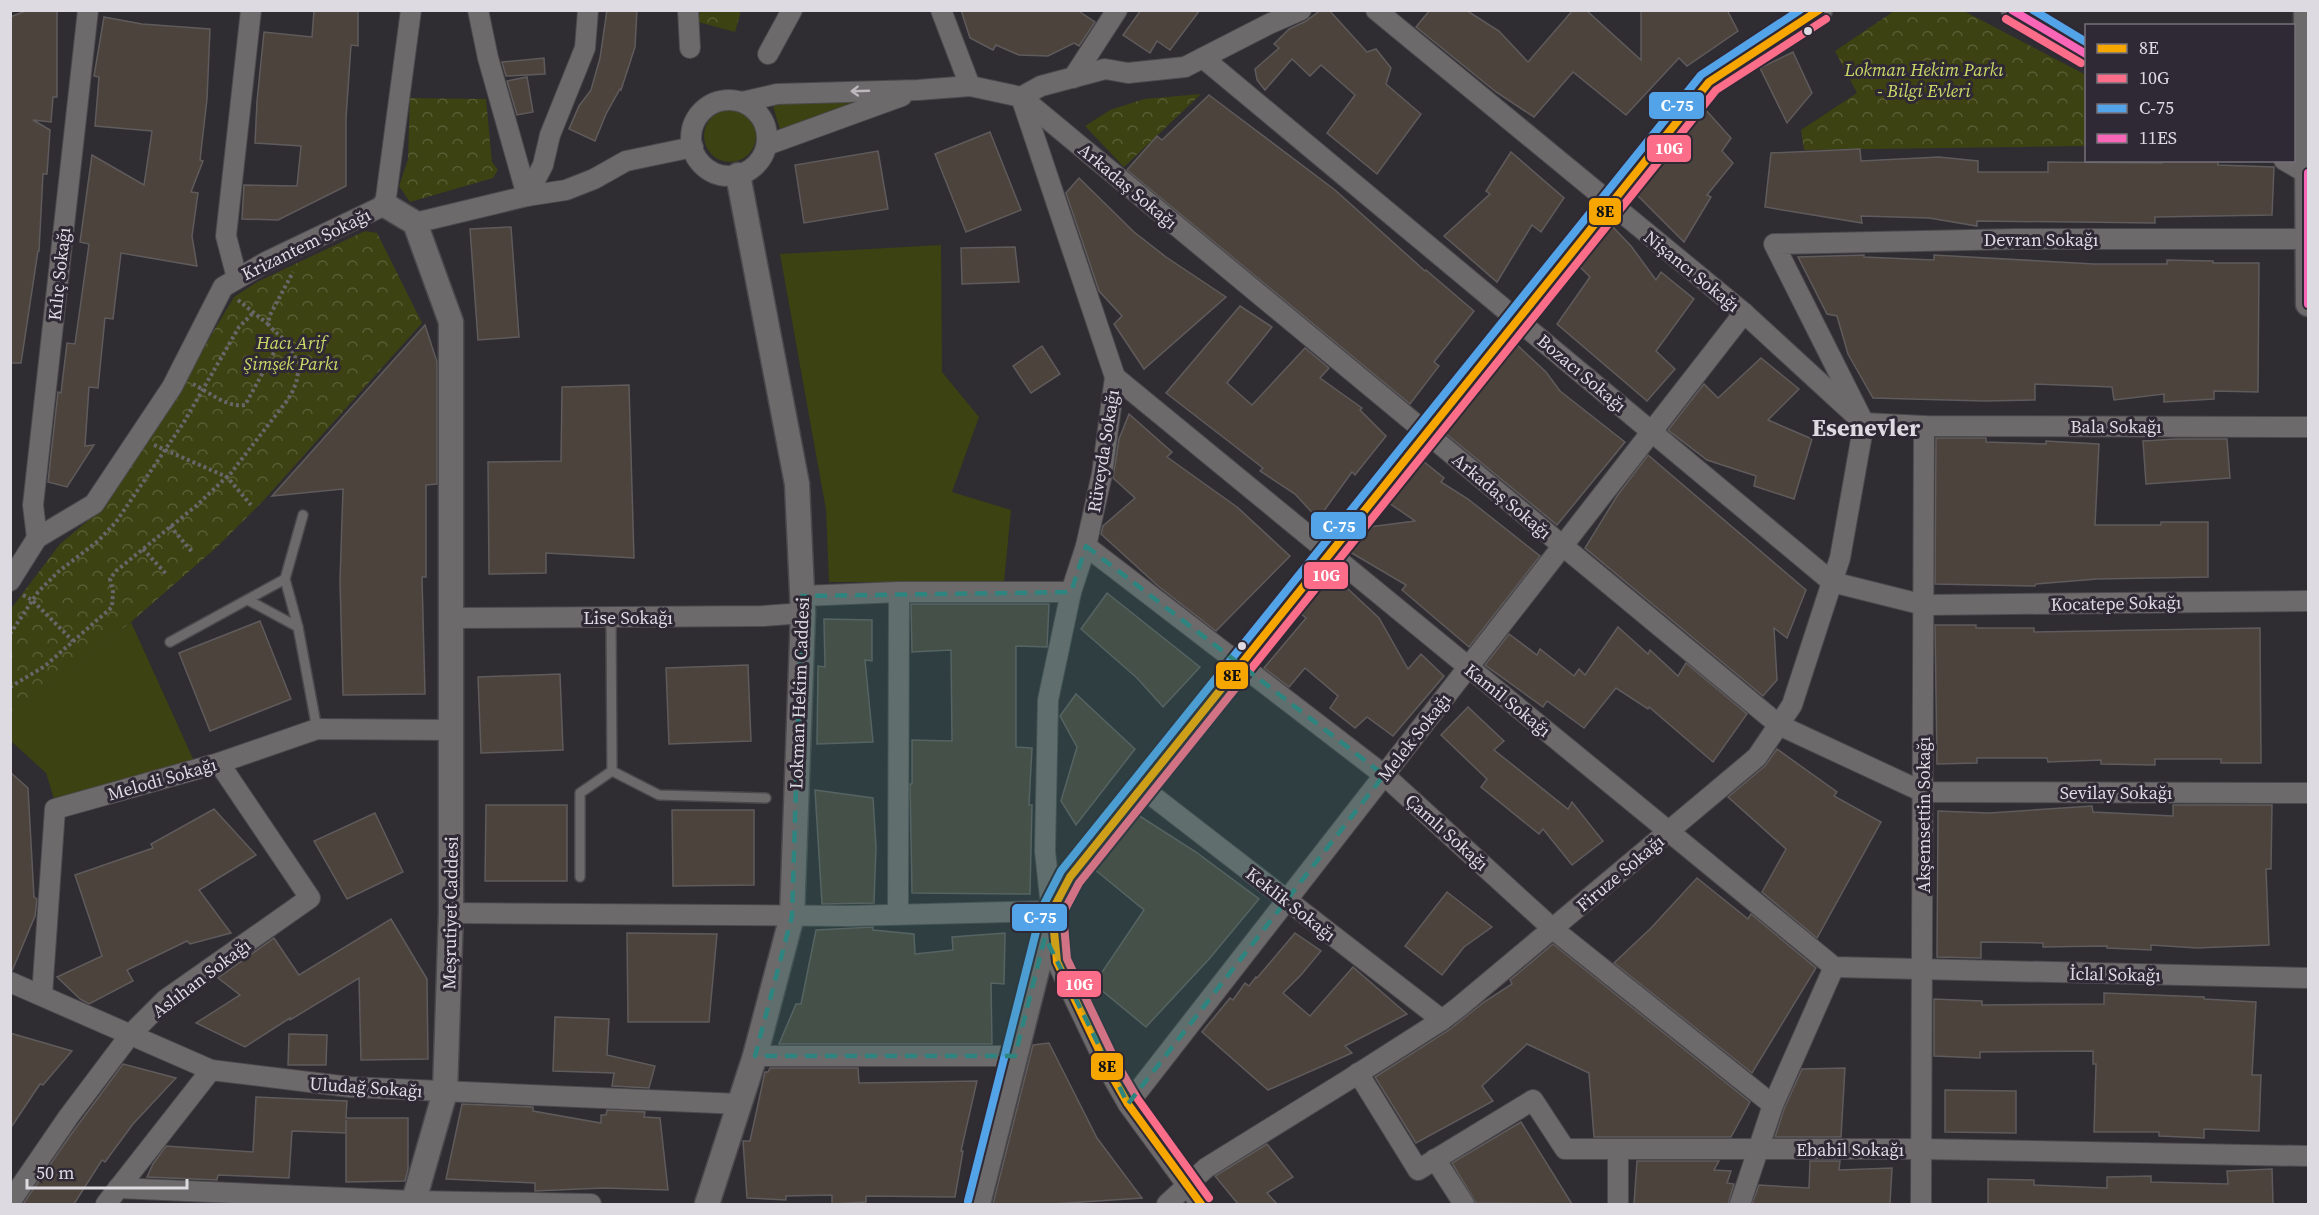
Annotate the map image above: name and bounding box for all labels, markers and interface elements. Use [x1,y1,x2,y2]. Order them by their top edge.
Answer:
legend [2085,24,2295,162]
unlabelled marker [1802,25,1814,37]
text: 8E [2139,35,2159,60]
park label: Lokman Hekim Parkı - Bilgi Evleri [1844,57,2004,103]
text: 10G [2139,65,2169,90]
one-way arrow [850,86,870,97]
line badge: C-75 [1648,91,1705,120]
text: C-75 [1661,94,1694,116]
text: C-75 [2139,95,2174,120]
text: 11ES [2139,125,2177,150]
line badge: 10G [1646,134,1692,163]
street label: Arkadaş Sokağı [1073,137,1183,235]
text: 10G [1655,137,1683,159]
line badge: 8E [1588,197,1622,226]
text: 8E [1596,200,1615,222]
street label: Krizantem Sokağı [237,202,375,286]
street label: Nişancı Sokağı [1639,224,1745,318]
street label: Kılıç Sokağı [42,226,76,322]
street label: Devran Sokağı [1984,227,2098,252]
street label: Bozacı Sokağı [1532,328,1632,418]
park label: Hacı Arif Şimşek Parkı [243,330,339,376]
street label: Rüveyda Sokağı [1081,388,1125,514]
district label: Esenevler [1812,411,1921,444]
street label: Bala Sokağı [2070,414,2162,439]
street label: Arkadaş Sokağı [1447,447,1557,545]
line badge: C-75 [1310,511,1367,540]
text: C-75 [1323,515,1356,537]
line badge: 10G [1303,561,1349,590]
text: 10G [1312,564,1340,586]
street label: Kocatepe Sokağı [2050,589,2182,617]
street label: Lokman Hekim Caddesi [783,596,815,790]
street label: Lise Sokağı [583,605,673,630]
unlabelled marker [1236,640,1248,652]
street label: Kamil Sokağı [1460,657,1556,743]
line badge: 8E [1215,661,1249,690]
text: 8E [1223,664,1242,686]
street label: Melek Sokağı [1372,688,1456,786]
street label: Akşemsettin Sokağı [1911,737,1936,893]
street label: Melodi Sokağı [105,752,219,806]
street label: Sevilay Sokağı [2060,780,2172,805]
street label: Çamlı Sokağı [1400,788,1494,876]
street label: Firuze Sokağı [1571,829,1669,917]
street label: Meşrutiyet Caddesi [436,836,464,990]
street label: Keklik Sokağı [1241,861,1341,947]
line badge: C-75 [1011,903,1068,932]
text: C-75 [1024,906,1057,928]
street label: Aslıhan Sokağı [146,933,256,1023]
street label: İclal Sokağı [2069,961,2161,987]
line badge: 10G [1056,970,1102,998]
text: 10G [1065,973,1093,995]
line badge: 8E [1090,1052,1124,1081]
text: 8E [1098,1055,1117,1077]
street label: Uludağ Sokağı [308,1071,424,1103]
street label: Ebabil Sokağı [1796,1137,1904,1162]
scale bar [27,1152,188,1190]
text: 50 m [36,1160,74,1185]

